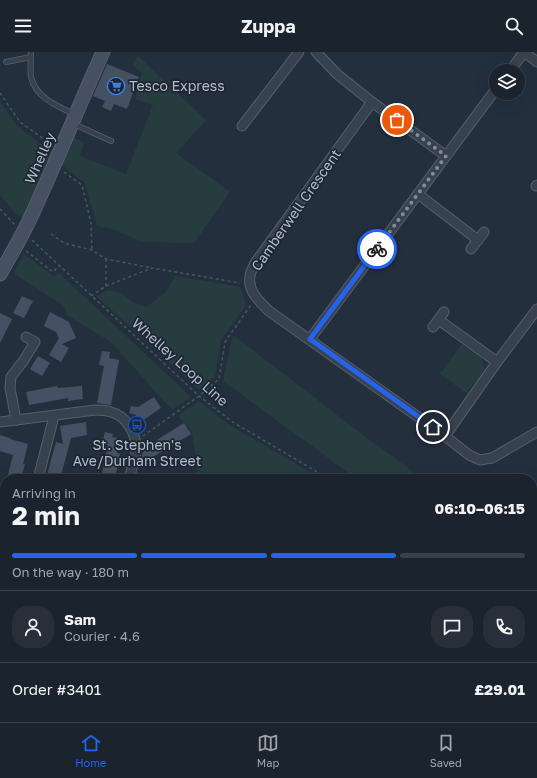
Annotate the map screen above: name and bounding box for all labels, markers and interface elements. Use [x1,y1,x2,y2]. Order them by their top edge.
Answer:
icon: menu [12,15,34,37]
text: Zuppa [241,15,296,37]
icon: search [503,15,525,37]
map controls [489,64,525,100]
button: layers [489,64,525,100]
supermarket icon: Tesco Express [106,76,126,96]
place label: Tesco Express [129,77,225,94]
pin [380,103,414,137]
icon: bag [386,109,408,131]
street label: Whelley [21,129,58,186]
street label: Camberwell Crescent [247,146,344,274]
courier [357,229,397,269]
icon: bike [366,238,388,260]
street label: Whelley Loop Line [129,314,232,409]
pin [416,410,450,444]
bus stop icon: St. Stephen's Ave/Durham Street [127,415,147,435]
icon: home [422,416,444,438]
place label: St. Stephen's Ave/Durham Street [73,436,201,469]
text: Arriving in [12,485,76,501]
text: 06:10–06:15 [435,499,525,517]
text: 2 min [12,500,80,531]
text: On the way · 180 m [12,564,129,580]
button: person [12,606,54,648]
button: chat [431,606,473,648]
button: phone [483,606,525,648]
text: Sam [64,610,96,628]
text: Courier · 4.6 [64,628,140,644]
text: Order #3401 [12,680,101,698]
text: £29.01 [474,680,525,698]
tab: Home [75,732,106,769]
tab: Map [257,732,279,769]
tab: Saved [430,732,462,769]

